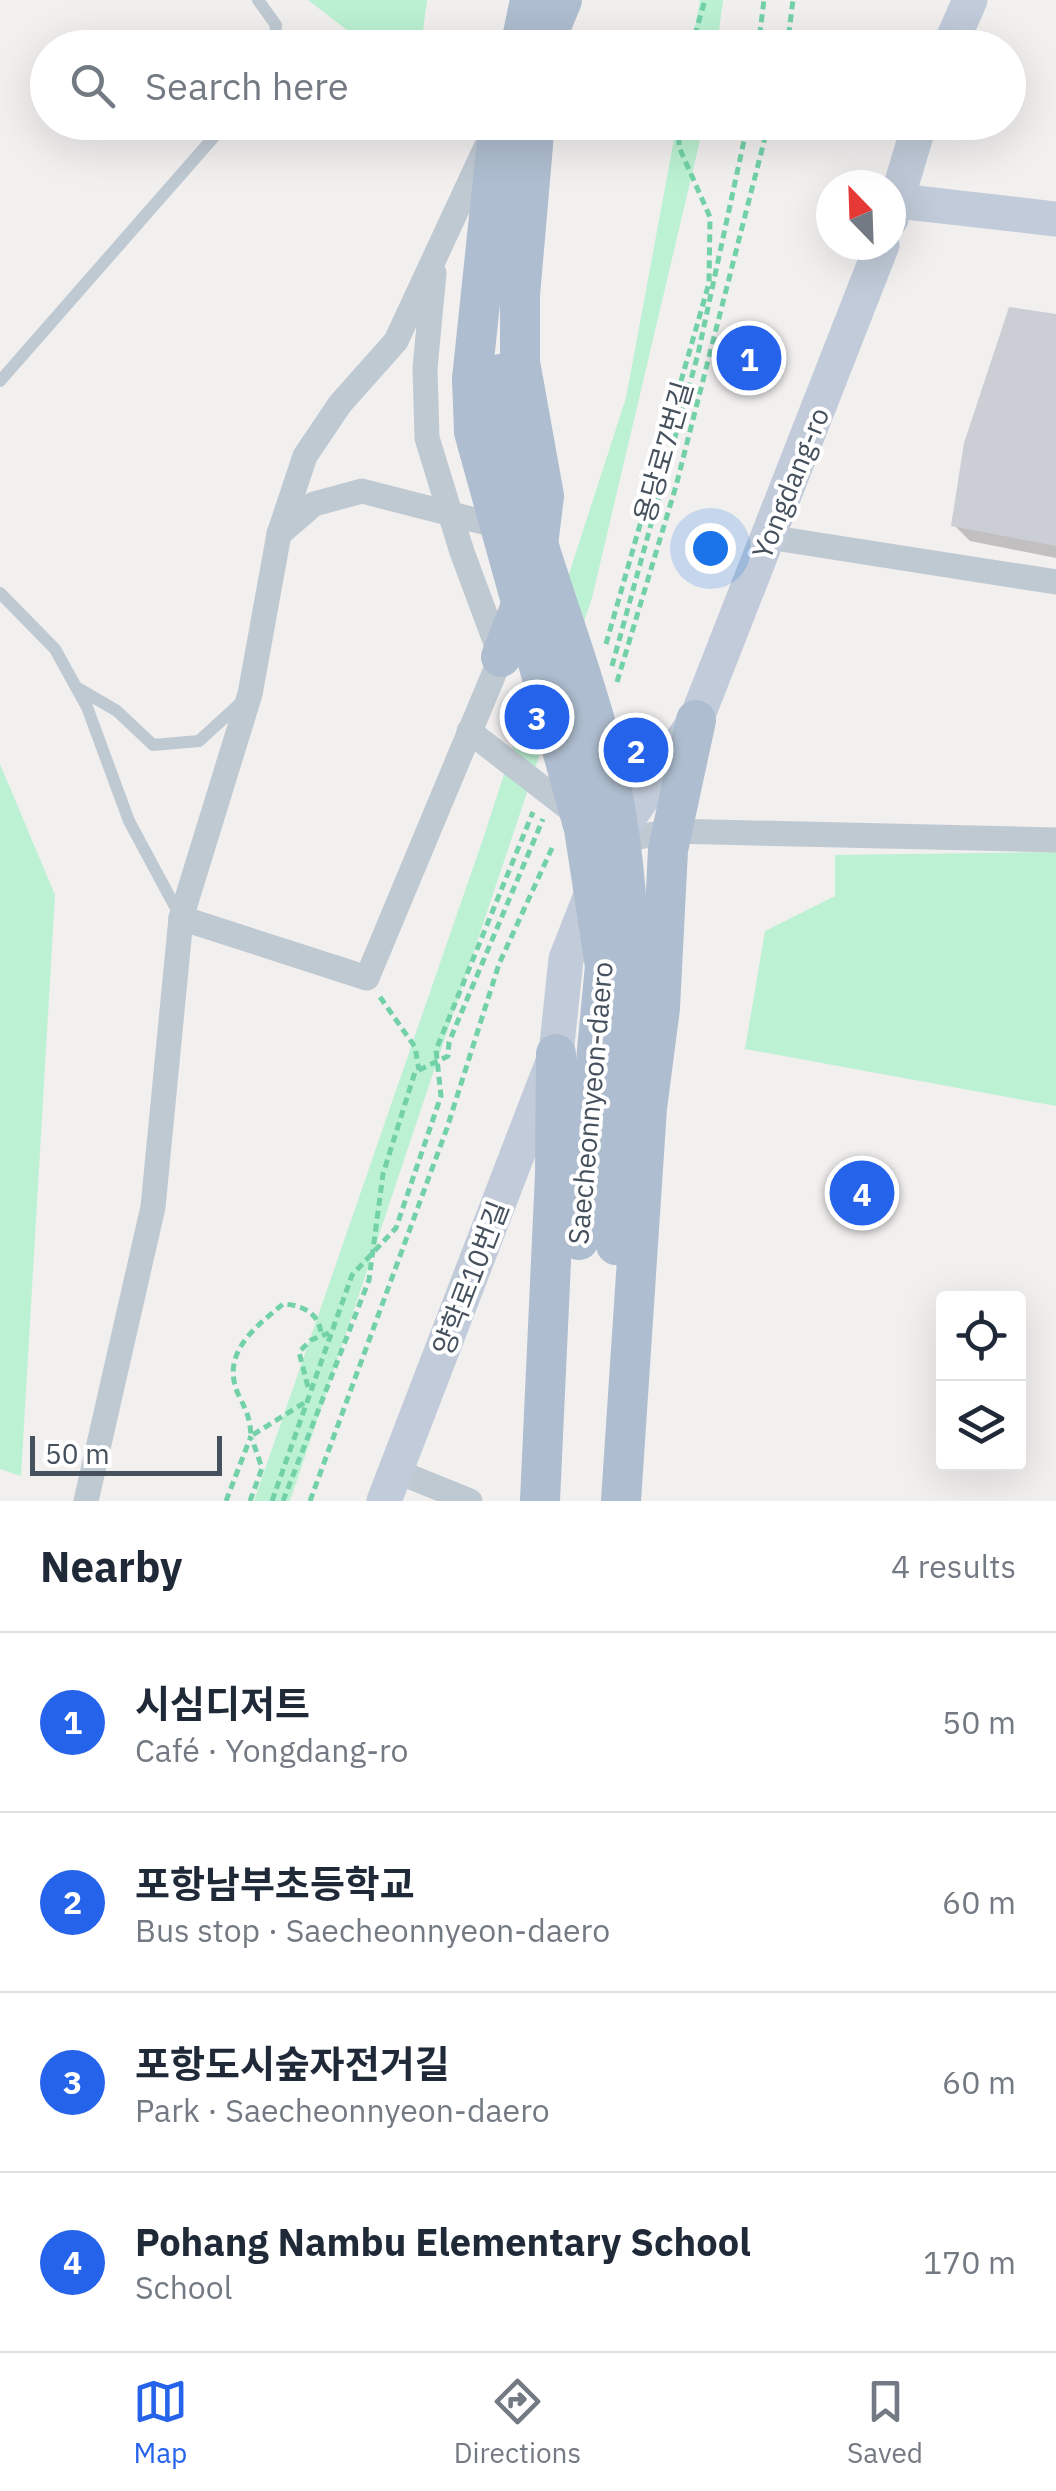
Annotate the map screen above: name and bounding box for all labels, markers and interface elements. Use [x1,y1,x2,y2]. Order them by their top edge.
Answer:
search box [30,30,1026,140]
icon: search [65,58,120,113]
text: Search here [145,61,349,110]
north arrow [816,170,906,260]
pin: 1 [716,320,782,396]
street label: 용당로7번길 [625,377,701,527]
street label: Yongdang-ro [743,402,837,564]
your location [685,523,736,574]
pin: 3 [504,680,570,754]
pin: 2 [604,712,668,788]
street label: Saecheonnyeon-daero [559,960,621,1246]
pin: 4 [830,1156,894,1230]
street label: 양학로10번길 [424,1196,516,1360]
map controls [936,1291,1026,1471]
button: locate [936,1291,1026,1381]
button: layers [936,1381,1026,1471]
scale bar [30,1431,222,1476]
text: 50 m [45,1435,110,1472]
text: Nearby [40,1539,182,1594]
text: 4 results [891,1545,1016,1587]
text: 시심디저트 [135,1679,310,1728]
text: 1 [63,1701,82,1743]
text: 50 m [942,1701,1016,1743]
text: Café · Yongdang-ro [135,1729,408,1771]
text: 포항남부초등학교 [135,1859,415,1908]
text: 2 [63,1881,82,1923]
text: 60 m [942,1881,1016,1923]
text: Bus stop · Saecheonnyeon-daero [135,1909,610,1951]
text: 포항도시숲자전거길 [135,2039,450,2088]
text: 3 [63,2061,82,2103]
text: 60 m [942,2061,1016,2103]
text: Park · Saecheonnyeon-daero [135,2089,550,2131]
text: Pohang Nambu Elementary School [135,2217,751,2266]
text: 4 [63,2241,82,2283]
text: 170 m [923,2241,1016,2283]
text: School [135,2266,232,2308]
tab: Map [133,2374,188,2471]
tab: Directions [454,2374,581,2471]
tab: Saved [847,2374,923,2471]

